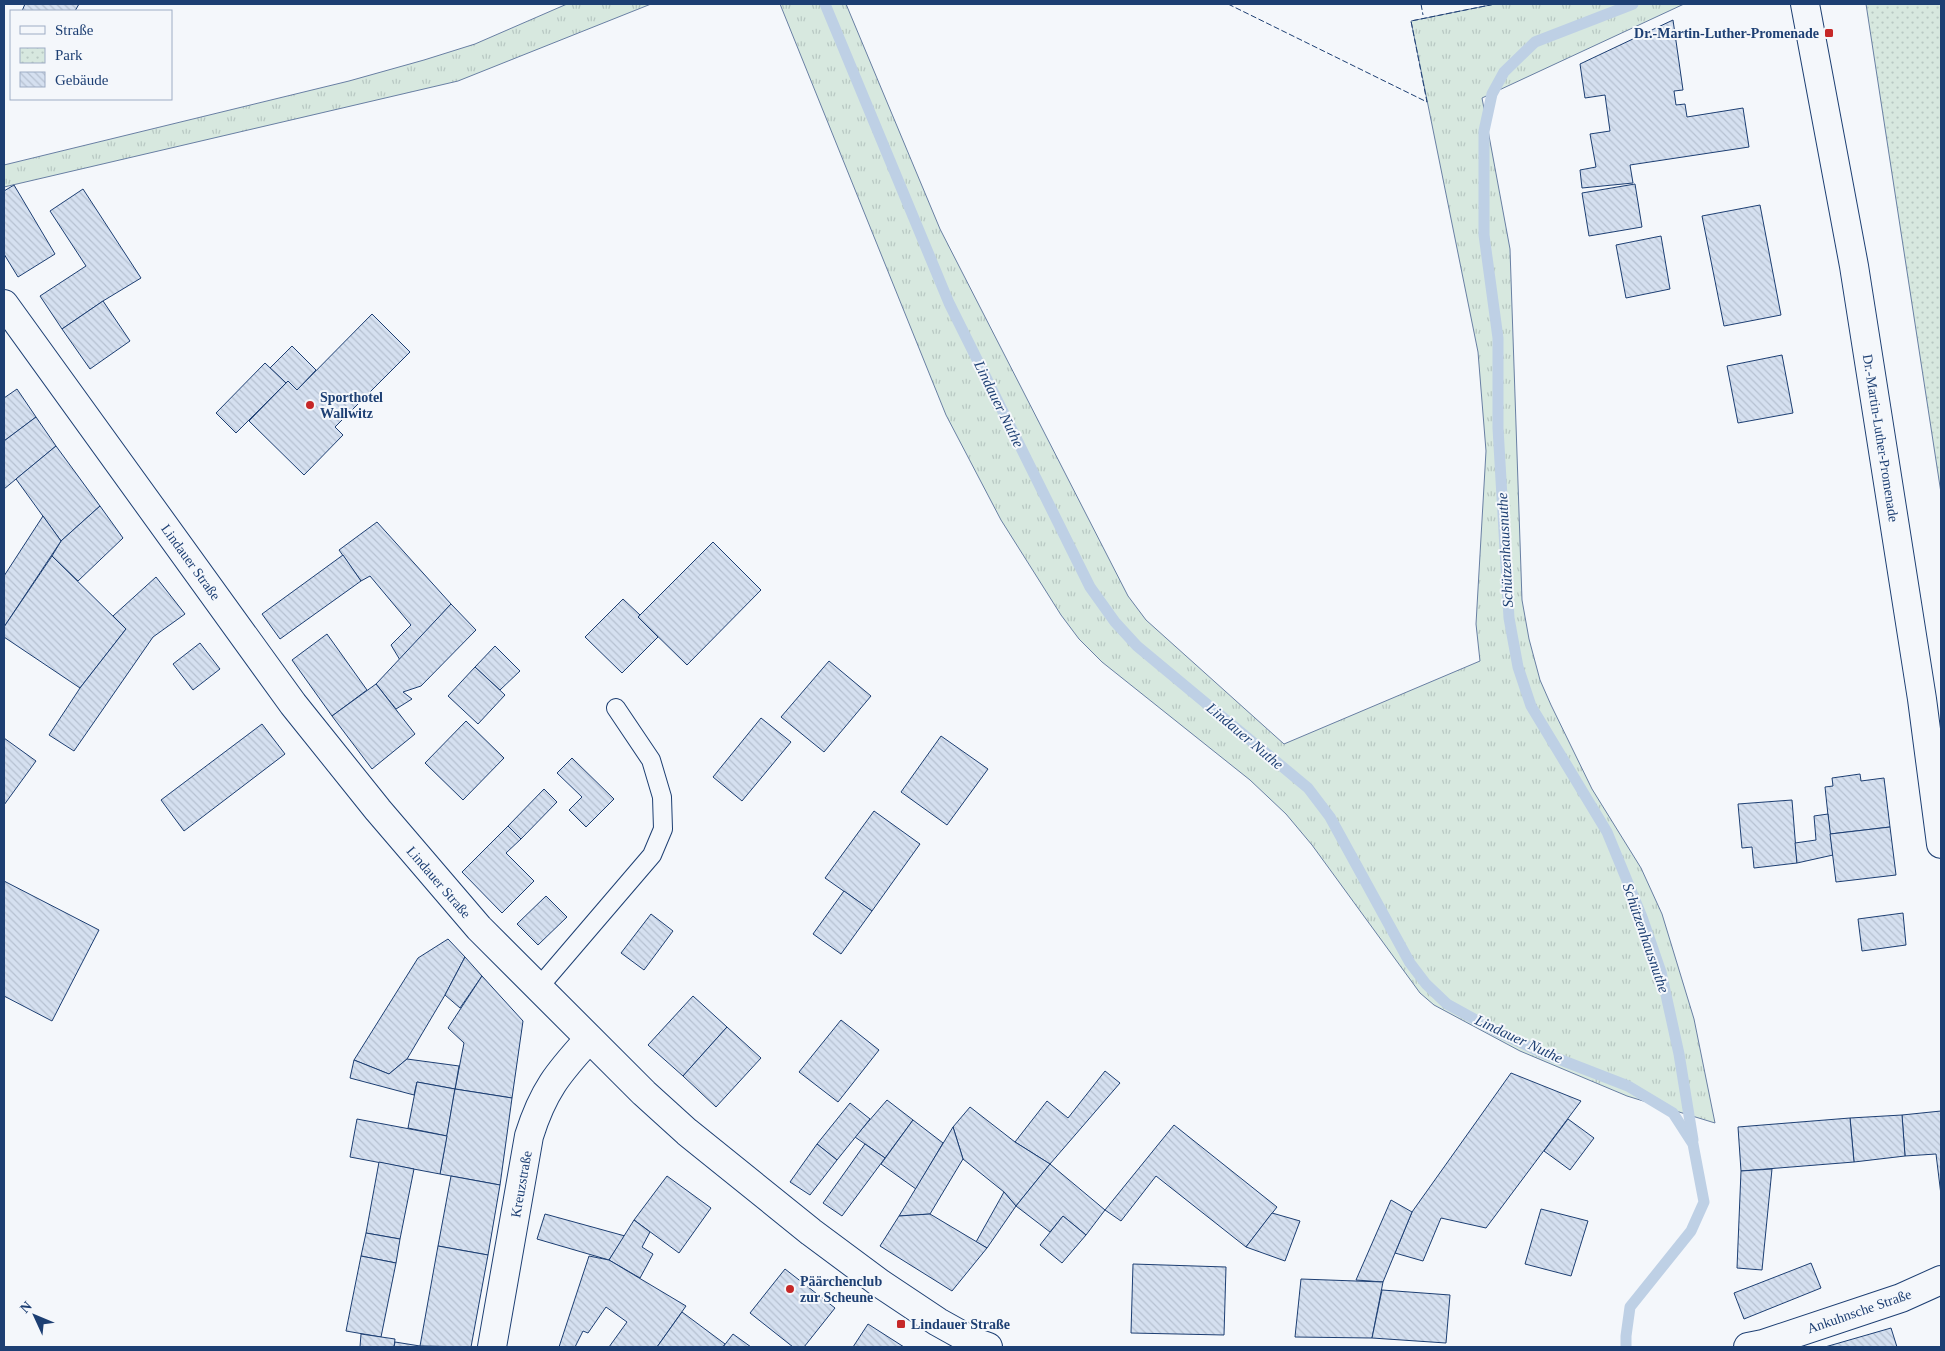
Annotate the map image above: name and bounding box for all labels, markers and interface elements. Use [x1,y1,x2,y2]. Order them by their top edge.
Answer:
legend [10,10,172,100]
text: Straße [55,22,94,38]
place label: Dr.-Martin-Luther-Promenade [1634,26,1819,41]
marker: Dr.-Martin-Luther-Promenade [1823,27,1835,39]
text: Park [55,47,83,63]
text: Gebäude [55,72,109,88]
street label: Dr.-Martin-Luther-Promenade [1860,353,1901,523]
water label: Lindauer Nuthe [971,357,1027,450]
place label: Sporthotel Wallwitz [320,390,383,421]
marker: Sporthotel Wallwitz [304,399,316,411]
water label: Schützenhausnuthe [1494,492,1516,608]
street label: Lindauer Straße [158,522,223,603]
water label: Lindauer Nuthe [1203,699,1287,773]
street label: Lindauer Straße [404,844,474,921]
water label: Schützenhausnuthe [1620,881,1672,995]
water label: Lindauer Nuthe [1472,1011,1566,1066]
street label: Kreuzstraße [508,1149,535,1219]
place label: Päärchenclub zur Scheune [800,1274,882,1305]
marker: Päärchenclub zur Scheune [784,1283,796,1295]
street label: Ankuhnsche Straße [1805,1287,1913,1336]
north arrow [10,1291,60,1341]
text: N [17,1298,35,1316]
place label: Lindauer Straße [911,1317,1010,1332]
marker: Lindauer Straße [895,1318,907,1330]

